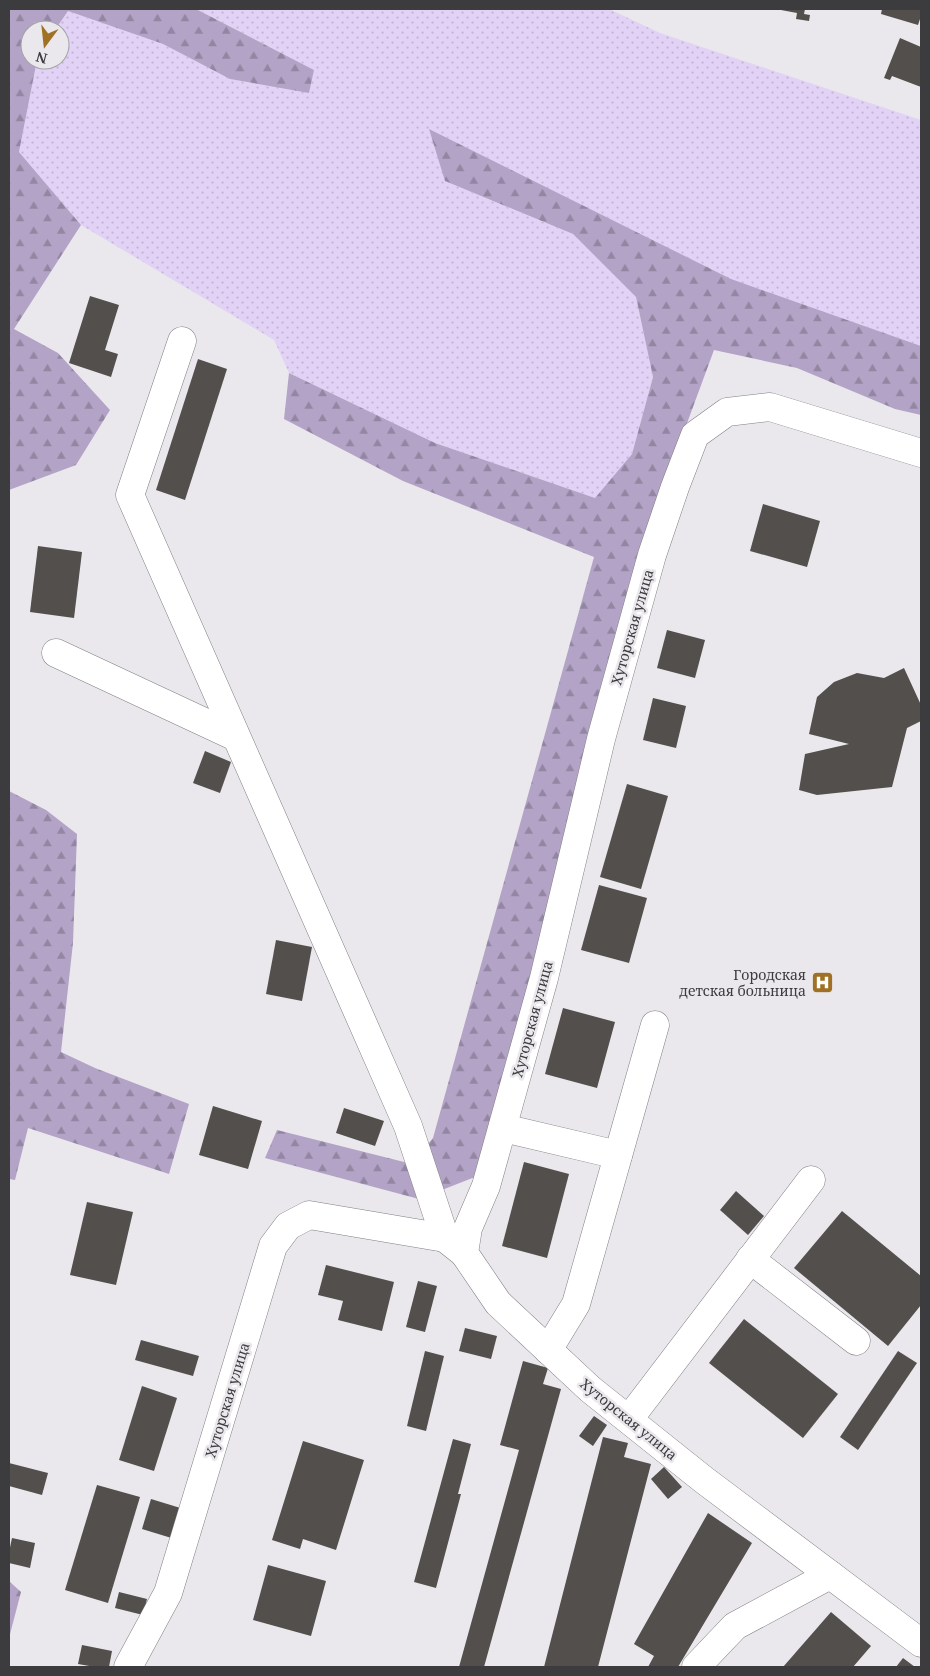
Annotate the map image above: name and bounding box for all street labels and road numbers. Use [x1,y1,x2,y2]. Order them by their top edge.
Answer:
street label: Хуторская улица [606,567,658,687]
street label: Хуторская улица [507,959,557,1079]
street label: Хуторская улица [200,1340,254,1460]
street label: Хуторская улица [577,1374,682,1464]

